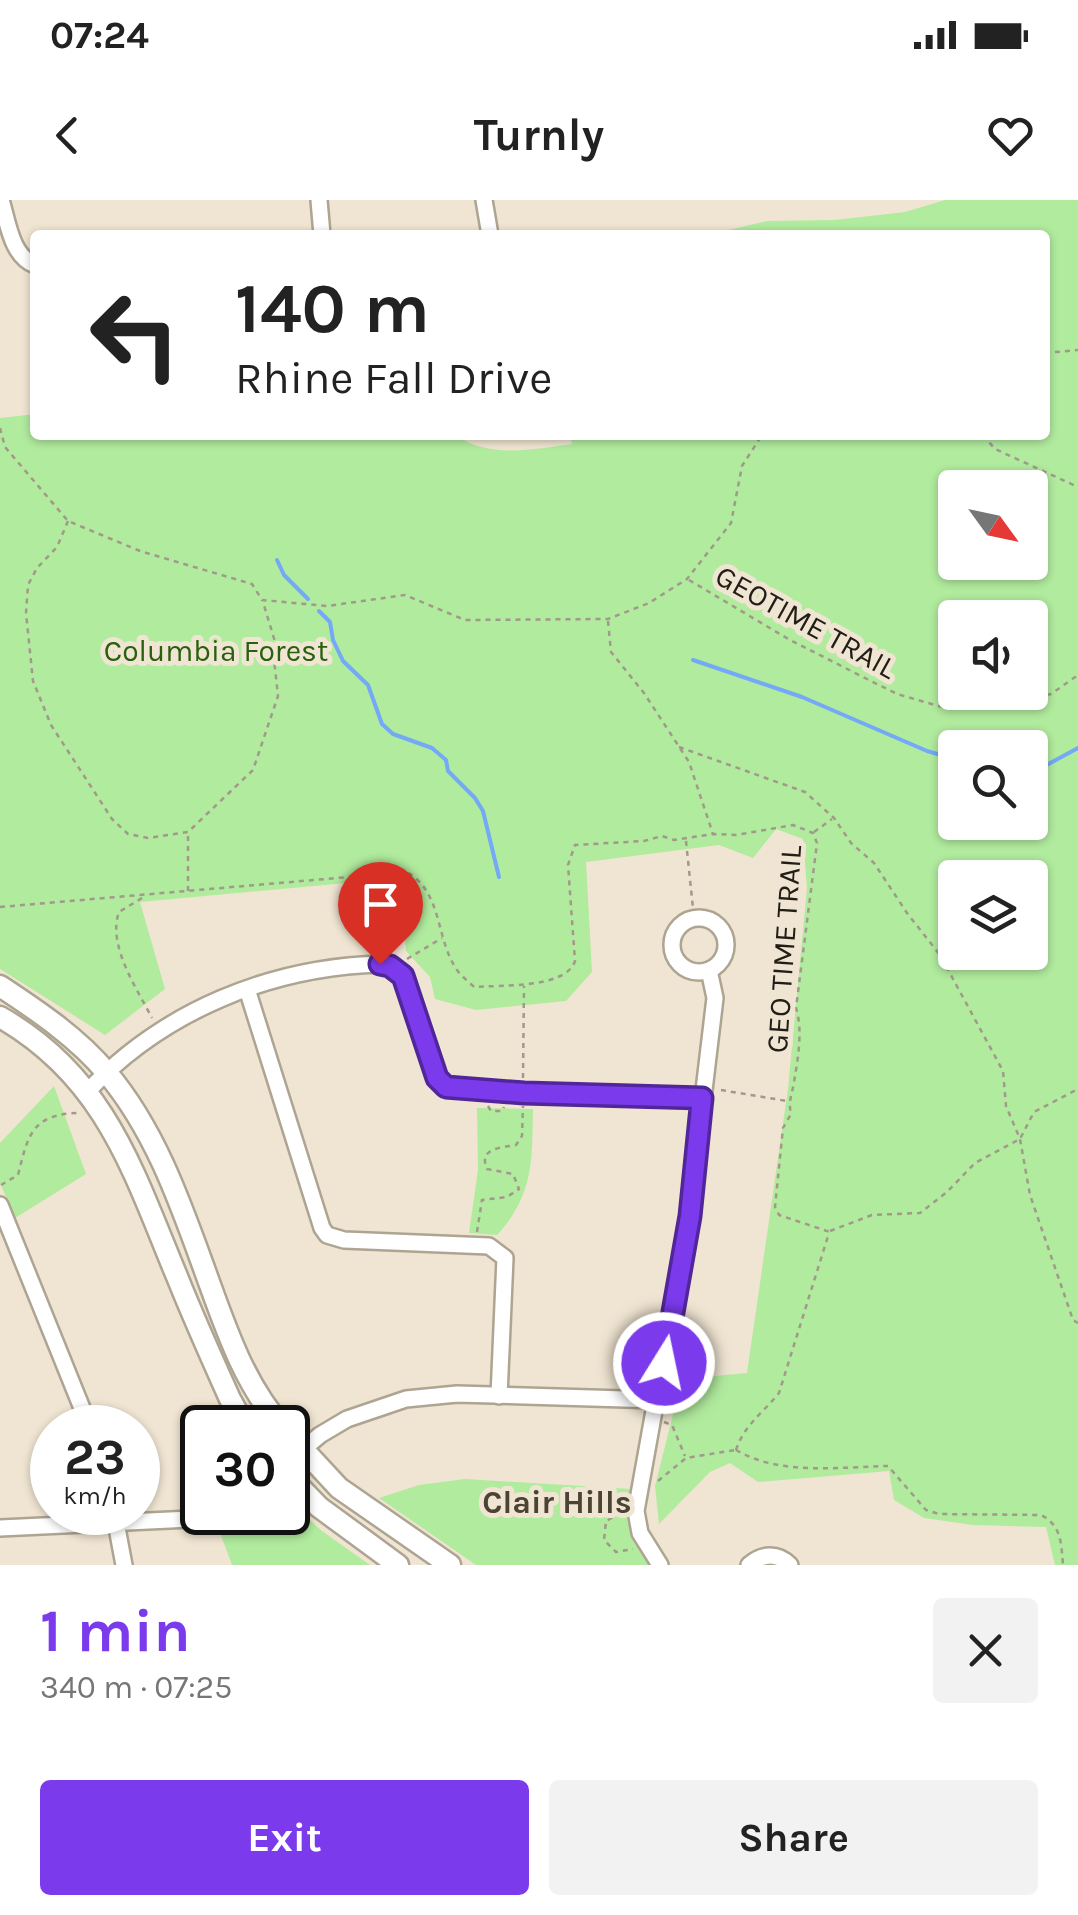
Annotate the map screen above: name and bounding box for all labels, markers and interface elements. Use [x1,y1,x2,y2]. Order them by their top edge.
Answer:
text: 07:24 [50,13,149,58]
icon: back [40,108,95,163]
icon: heart [983,108,1038,163]
text: Turnly [474,109,604,161]
text: 140 m [235,268,430,350]
icon: left [70,270,200,400]
text: Rhine Fall Drive [235,352,552,404]
north arrow [938,470,1048,580]
map controls [938,470,1048,970]
street label: GEOTIME TRAIL [709,557,903,687]
button: sound [938,600,1048,710]
park label: Columbia Forest [104,633,328,669]
button: search [938,730,1048,840]
street label: GEO TIME TRAIL [759,844,809,1054]
button: layers [938,860,1048,970]
pin [338,862,423,965]
icon: arrive [353,877,408,932]
position arrow [612,1311,716,1415]
speed limit sign: 30 [180,1405,310,1535]
text: 23 [64,1428,126,1487]
text: km/h [63,1481,127,1510]
district label: Clair Hills [482,1484,632,1521]
text: 1 min [40,1596,191,1666]
button: close [933,1598,1038,1703]
text: 340 m · 07:25 [40,1669,232,1706]
button: Exit [40,1780,529,1895]
button: Share [549,1780,1038,1895]

